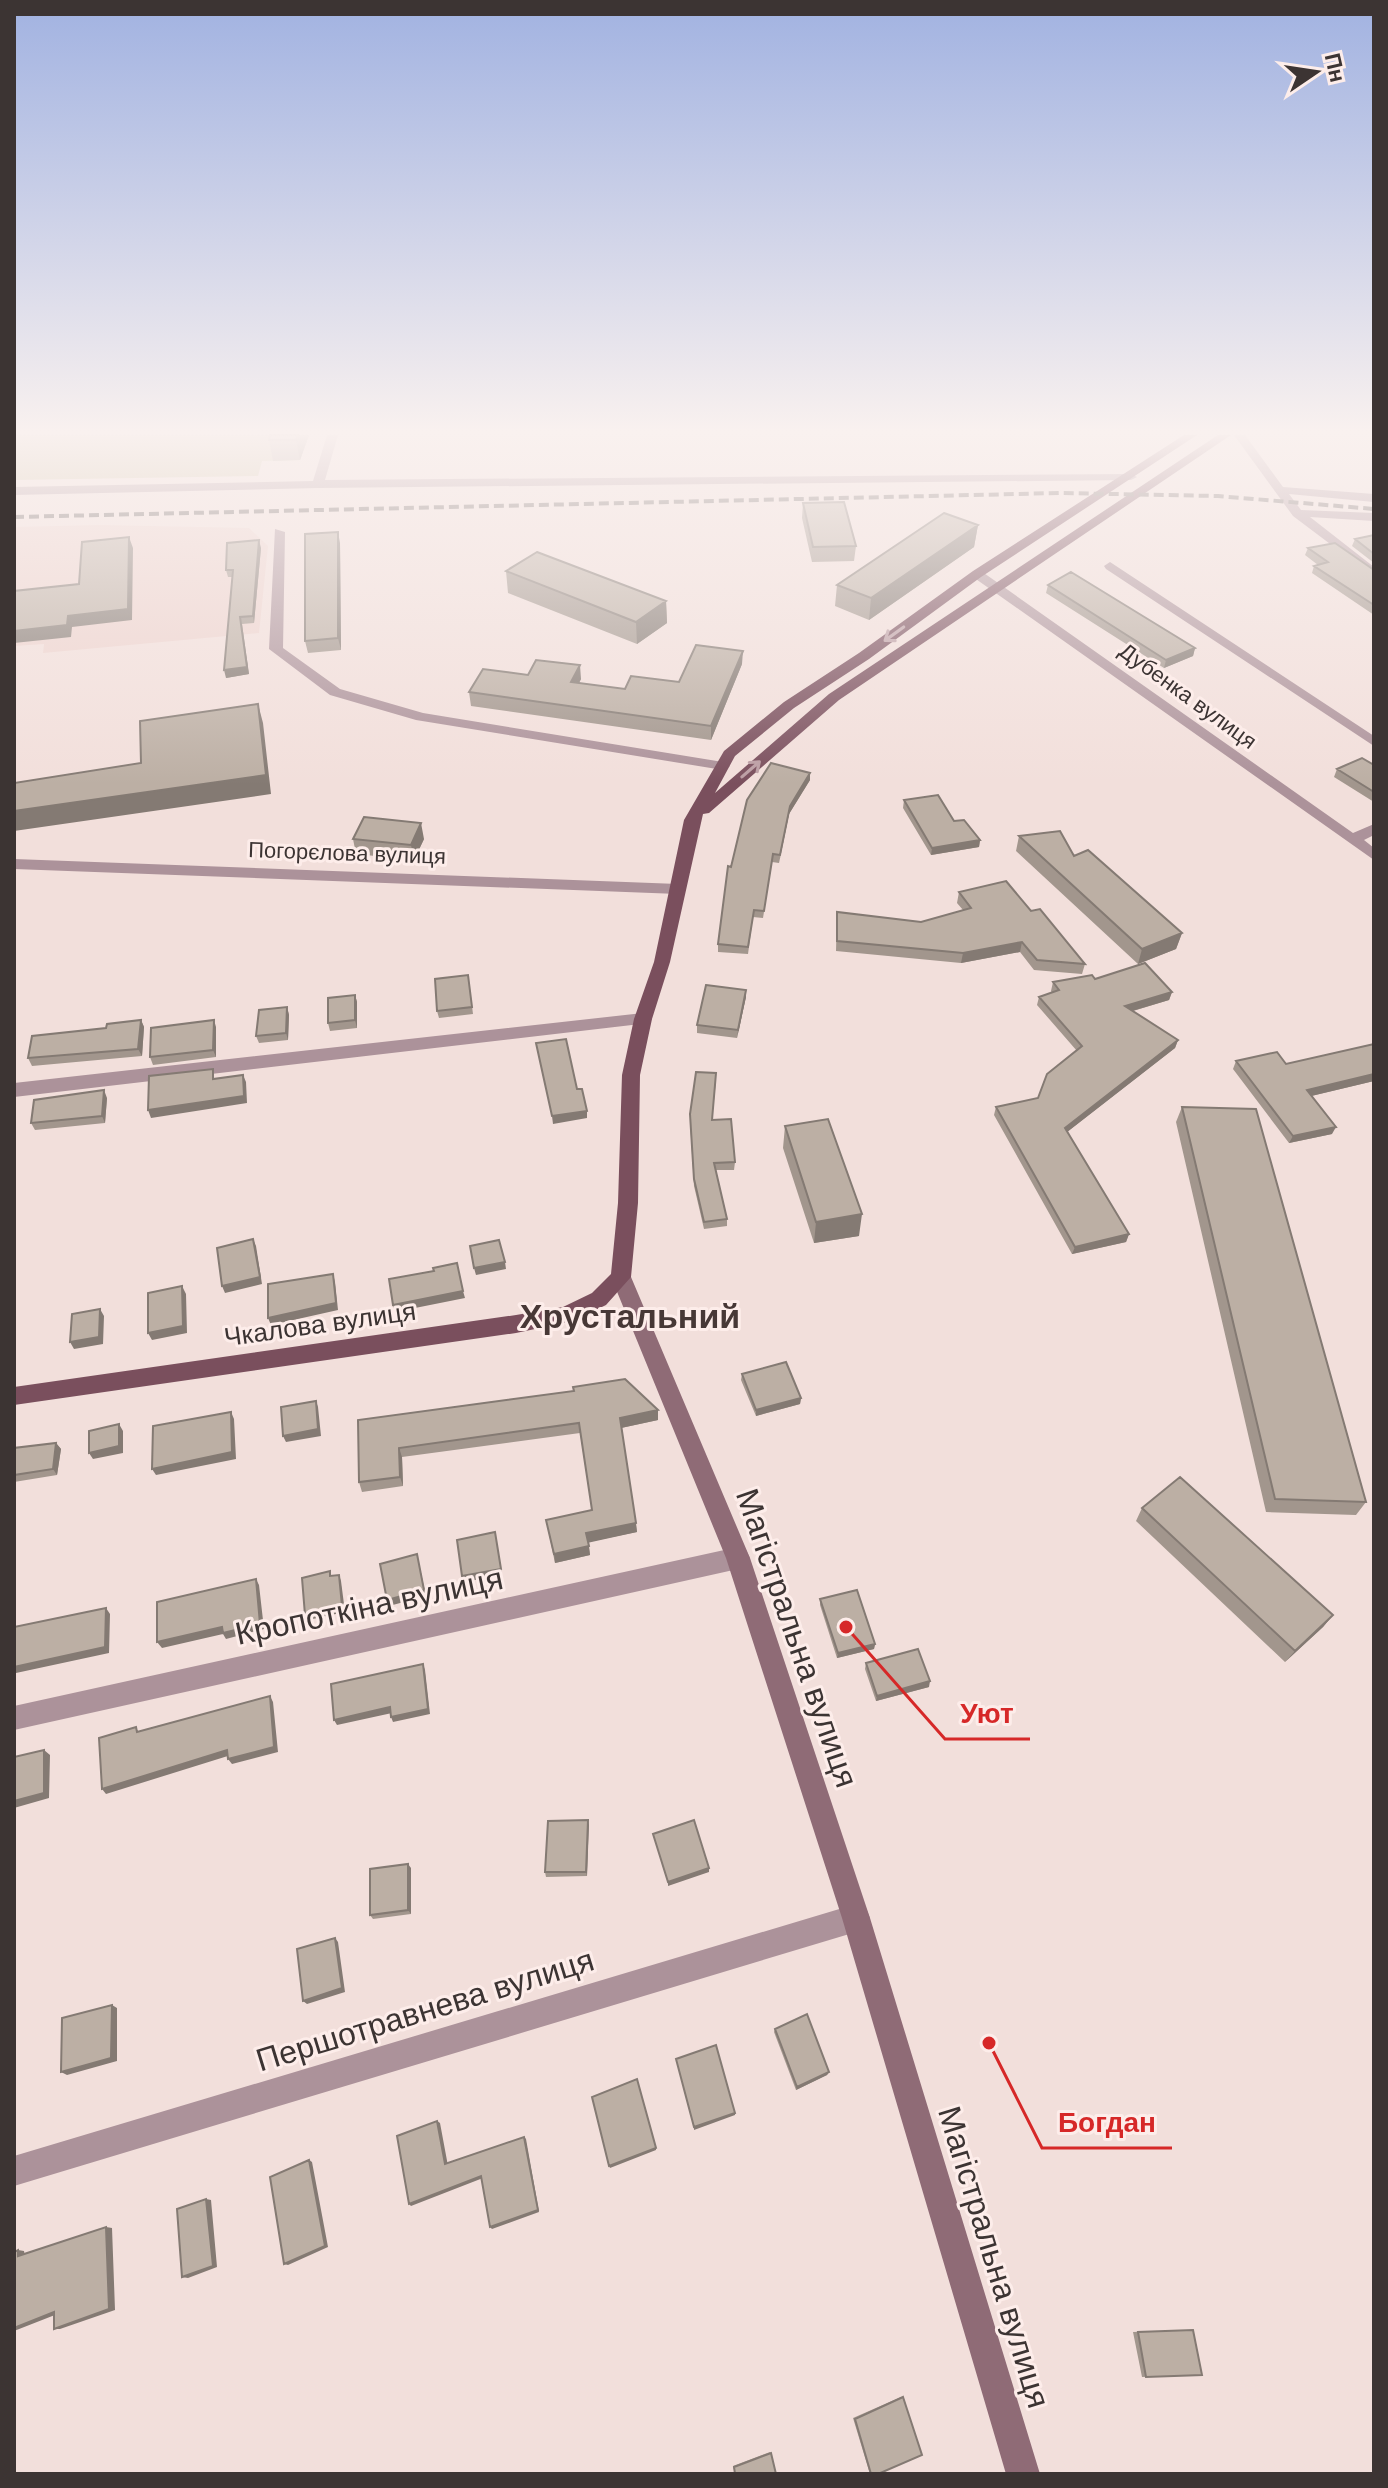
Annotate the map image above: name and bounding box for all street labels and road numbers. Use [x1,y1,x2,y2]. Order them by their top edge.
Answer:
street label: Дубенка вулиця [1115,638,1261,754]
street label: Погорєлова вулиця [248,837,446,869]
street label: Чкалова вулиця [222,1296,418,1352]
street label: Магістральна вулиця [729,1484,865,1792]
street label: Кропоткіна вулиця [232,1560,506,1652]
street label: Першотравнева вулиця [252,1941,598,2079]
street label: Магістральна вулиця [931,2102,1057,2412]

